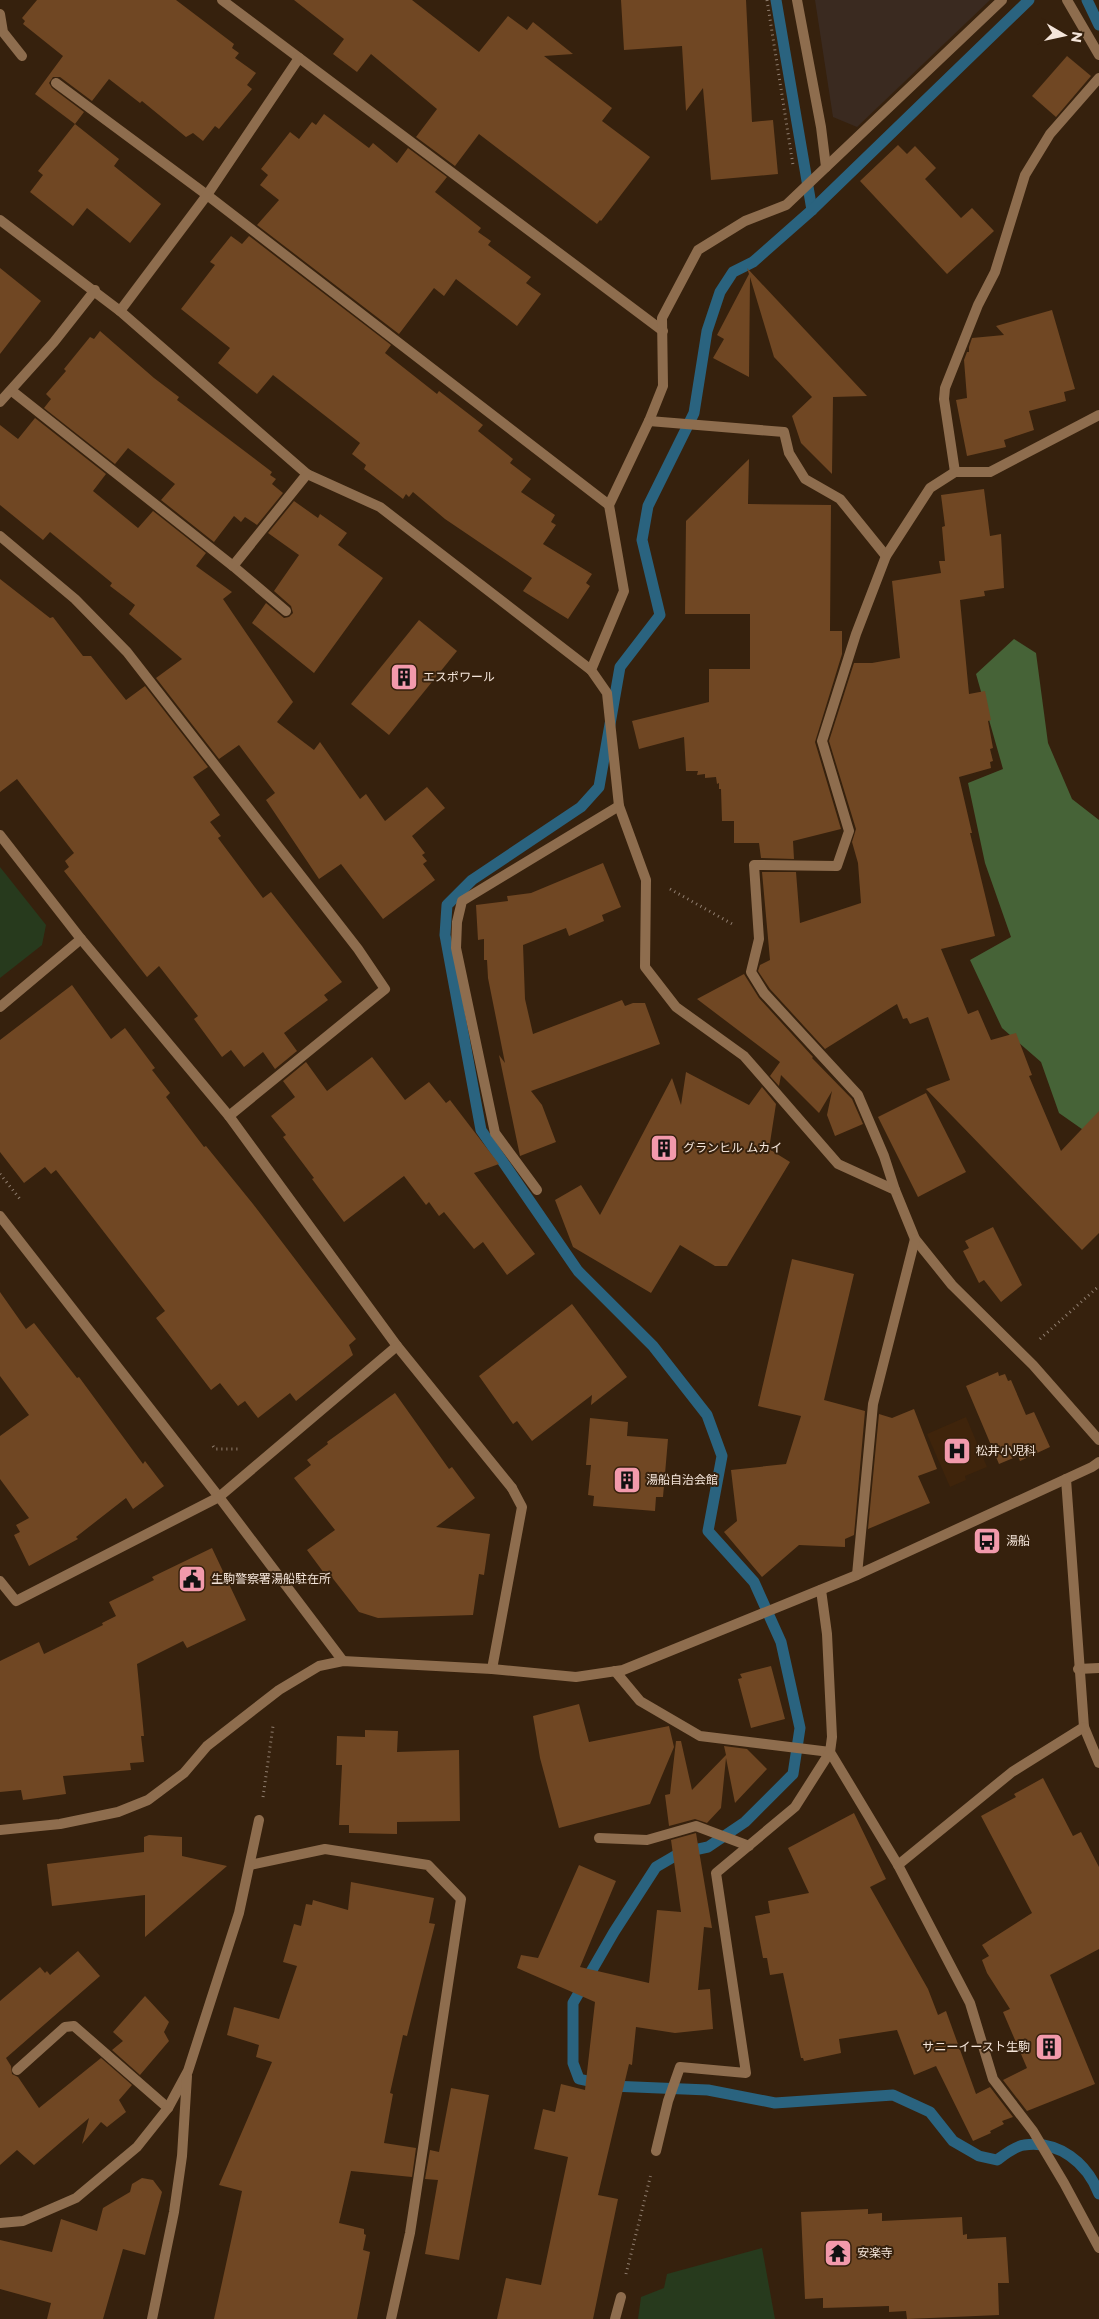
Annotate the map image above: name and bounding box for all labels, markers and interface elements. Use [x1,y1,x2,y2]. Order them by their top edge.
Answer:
north arrow [1039,10,1089,60]
text: N [1067,30,1087,44]
building icon: エスポワール [389,662,419,692]
place label: エスポワール [423,669,495,684]
building icon: グランヒル ムカイ [649,1133,679,1163]
place label: グランヒル ムカイ [683,1140,782,1155]
hospital icon: 松井小児科 [942,1436,972,1466]
place label: 松井小児科 [976,1443,1036,1458]
building icon: 湯船自治会館 [612,1465,642,1495]
place label: 湯船自治会館 [646,1472,718,1487]
bus stop icon: 湯船 [972,1526,1002,1556]
place label: 湯船 [1006,1533,1030,1548]
public building icon: 生駒警察署湯船駐在所 [177,1564,207,1594]
place label: 生駒警察署湯船駐在所 [211,1571,331,1586]
building icon: サニーイースト生駒 [1034,2032,1064,2062]
place label: サニーイースト生駒 [923,2039,1030,2054]
temple icon: 安楽寺 [823,2238,853,2268]
place label: 安楽寺 [857,2245,893,2260]

